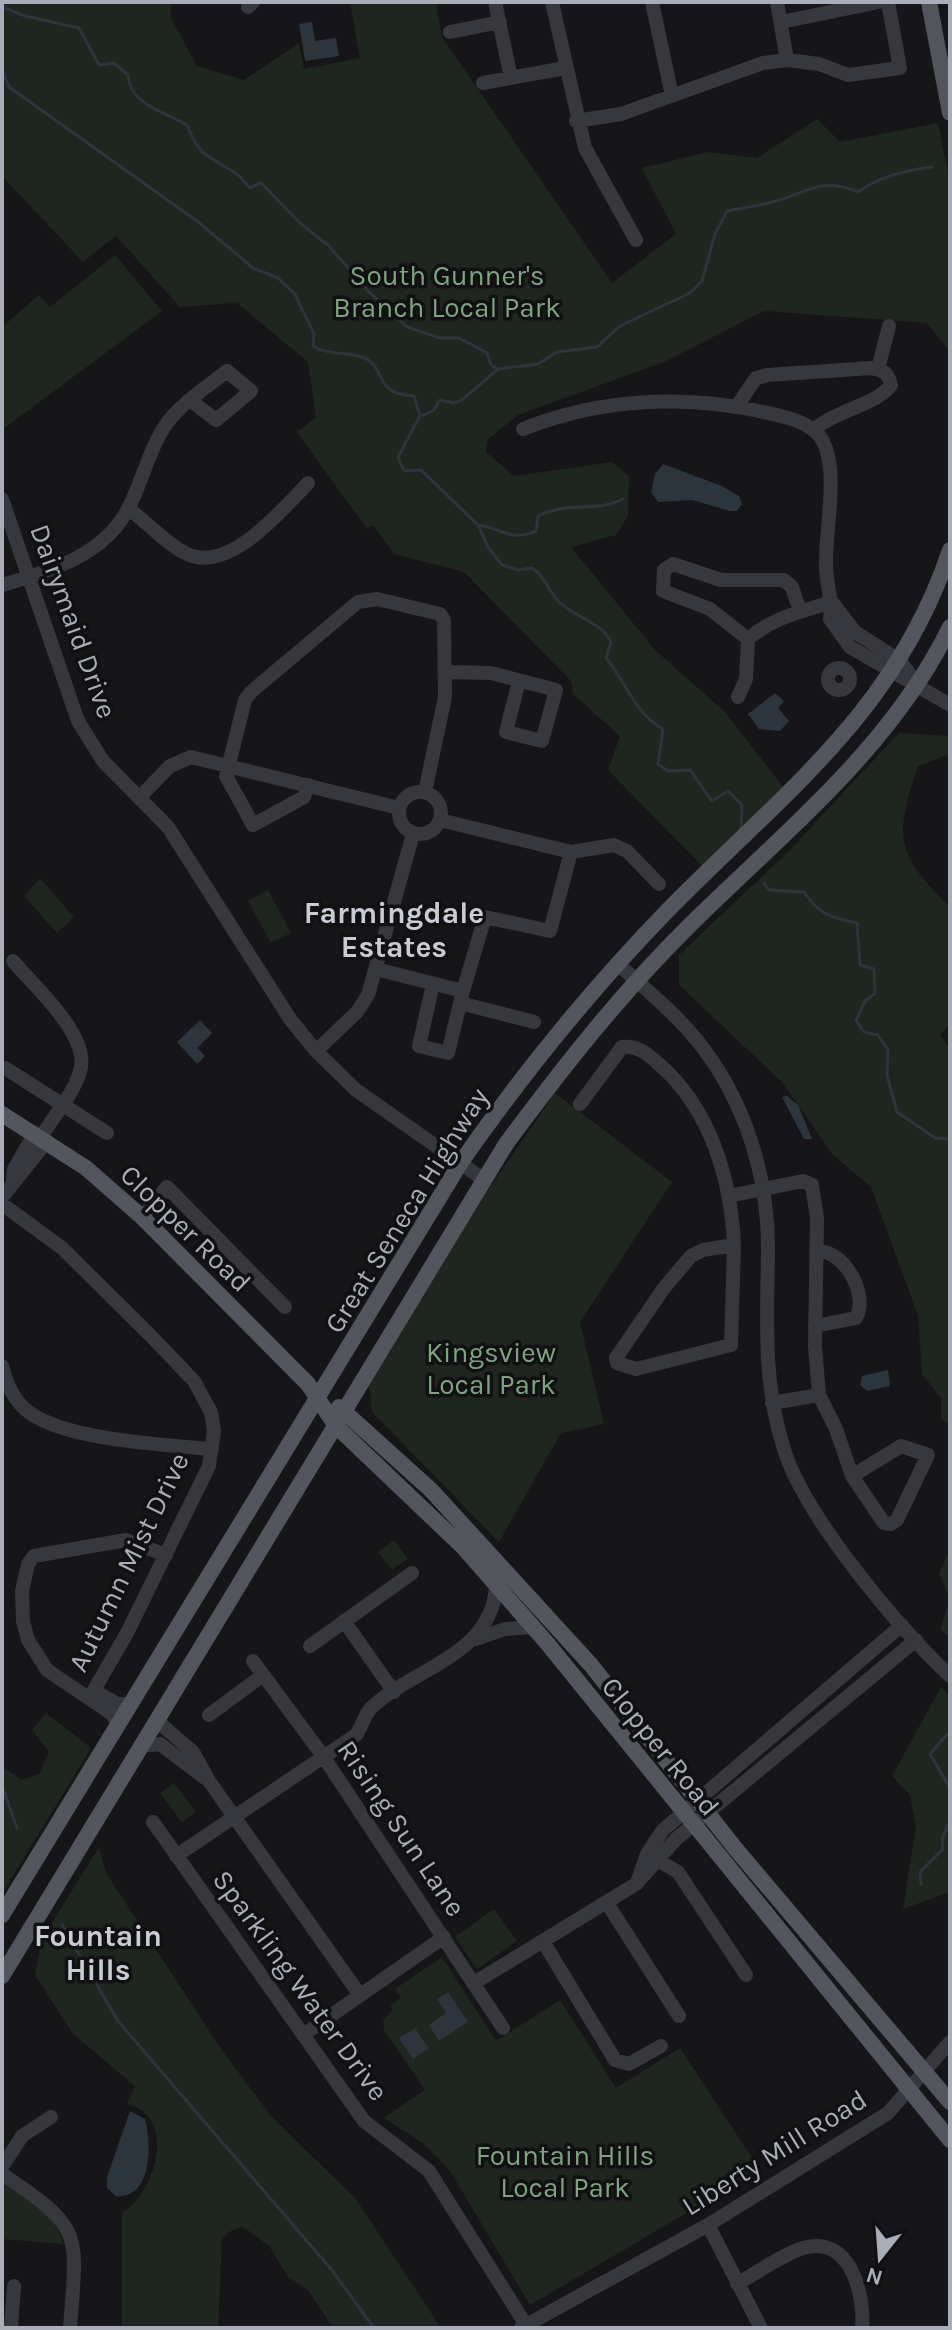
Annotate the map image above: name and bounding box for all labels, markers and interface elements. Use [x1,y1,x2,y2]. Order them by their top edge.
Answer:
park label: South Gunner's Branch Local Park [333,259,561,324]
street label: Dairymaid Drive [23,520,124,723]
district label: Farmingdale Estates [304,895,484,965]
street label: Great Seneca Highway [318,1082,495,1339]
street label: Clopper Road [114,1158,258,1299]
park label: Kingsview Local Park [426,1336,556,1401]
street label: Autumn Mist Drive [61,1447,196,1677]
street label: Clopper Road [595,1670,727,1822]
street label: Rising Sun Lane [331,1734,473,1923]
street label: Sparkling Water Drive [206,1864,395,2107]
district label: Fountain Hills [34,1918,162,1988]
street label: Liberty Mill Road [676,2082,873,2222]
park label: Fountain Hills Local Park [476,2139,654,2204]
north arrow [840,2218,920,2298]
text: N [863,2261,886,2291]

